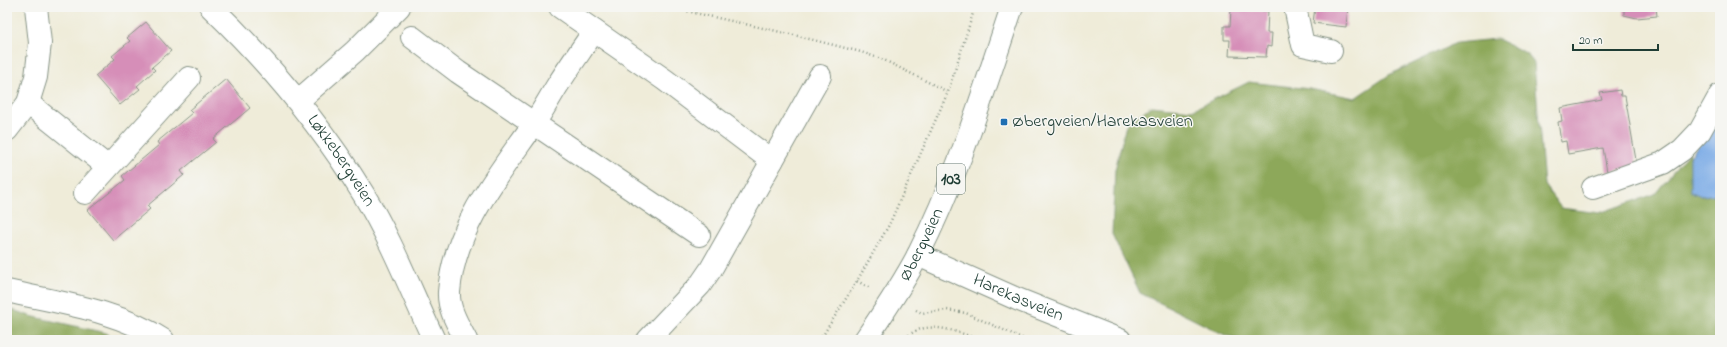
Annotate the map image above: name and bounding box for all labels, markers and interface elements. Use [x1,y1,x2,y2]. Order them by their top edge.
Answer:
scale bar [1573,26,1658,52]
text: 20 m [1579,32,1602,50]
place label: Øbergveien/Harekasveien [1012,109,1193,136]
street label: Løkkebergveien [300,110,382,212]
marker: Øbergveien/Harekasveien [999,117,1009,127]
road number: 103 [937,164,965,194]
street label: Øbergveien [893,204,951,287]
street label: Harekasveien [968,268,1067,329]

